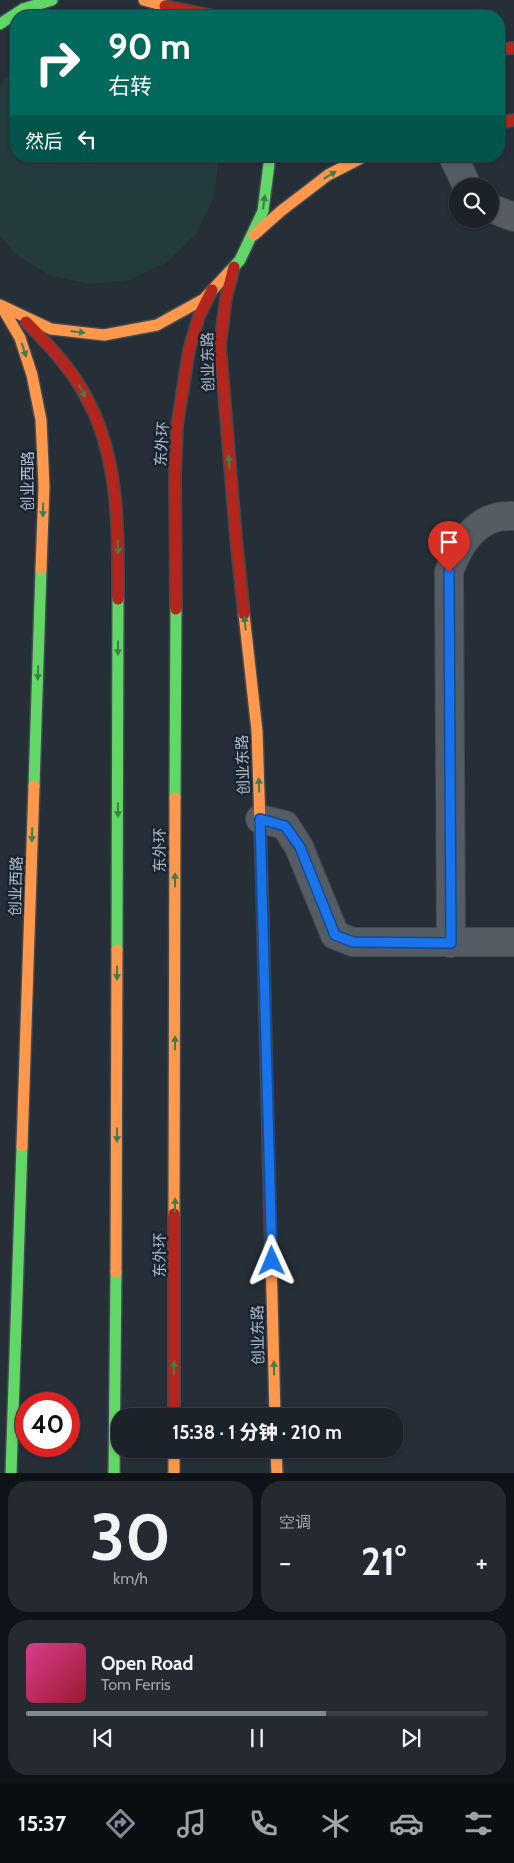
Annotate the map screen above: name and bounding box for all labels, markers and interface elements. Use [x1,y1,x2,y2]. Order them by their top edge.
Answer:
text: 90 m [108,25,191,68]
icon: right [25,30,90,95]
text: 右转 [108,73,152,100]
icon: left [73,125,101,153]
text: 然后 [25,130,63,153]
one-way arrow [324,170,337,179]
map controls [449,178,499,228]
button: search [449,178,499,228]
one-way arrow [260,194,268,210]
one-way arrow [70,328,86,336]
street label: 创业东路 [198,332,218,392]
one-way arrow [20,343,28,358]
one-way arrow [78,383,86,398]
street label: 东外环 [151,421,173,467]
street label: 创业西路 [19,451,37,511]
one-way arrow [225,453,233,469]
one-way arrow [39,503,47,519]
pin [428,521,470,572]
icon: arrive [435,528,463,556]
one-way arrow [114,539,122,555]
one-way arrow [241,615,249,631]
one-way arrow [114,640,122,656]
one-way arrow [34,665,42,681]
street label: 创业东路 [233,735,253,795]
one-way arrow [255,777,263,793]
one-way arrow [114,802,122,818]
one-way arrow [28,827,36,843]
street label: 东外环 [151,827,169,873]
street label: 创业西路 [6,856,26,916]
one-way arrow [171,872,179,888]
one-way arrow [113,965,121,981]
one-way arrow [171,1034,179,1050]
one-way arrow [113,1127,121,1143]
one-way arrow [171,1197,179,1213]
street label: 东外环 [151,1232,169,1278]
position arrow [245,1234,297,1286]
street label: 创业东路 [248,1305,268,1365]
one-way arrow [170,1359,178,1375]
one-way arrow [270,1359,278,1375]
speed limit sign: 40 [15,1392,80,1457]
text: 15:38 · 1 分钟 · 210 m [172,1421,342,1444]
text: 30 [90,1497,171,1576]
text: 空调 [279,1513,311,1532]
text: 21° [361,1538,406,1585]
text: − [279,1545,291,1579]
text: + [476,1545,488,1579]
text: km/h [113,1569,148,1588]
text: Open Road [101,1652,193,1675]
text: Tom Ferris [101,1675,171,1694]
icon: previous [89,1724,117,1752]
icon: pause [243,1724,271,1752]
icon: next [397,1724,425,1752]
icon: directions [103,1806,138,1841]
icon: music [174,1806,209,1841]
icon: phone [246,1806,281,1841]
icon: climate [318,1806,353,1841]
icon: car [389,1806,424,1841]
icon: filters [461,1806,496,1841]
text: 15:37 [18,1810,66,1837]

